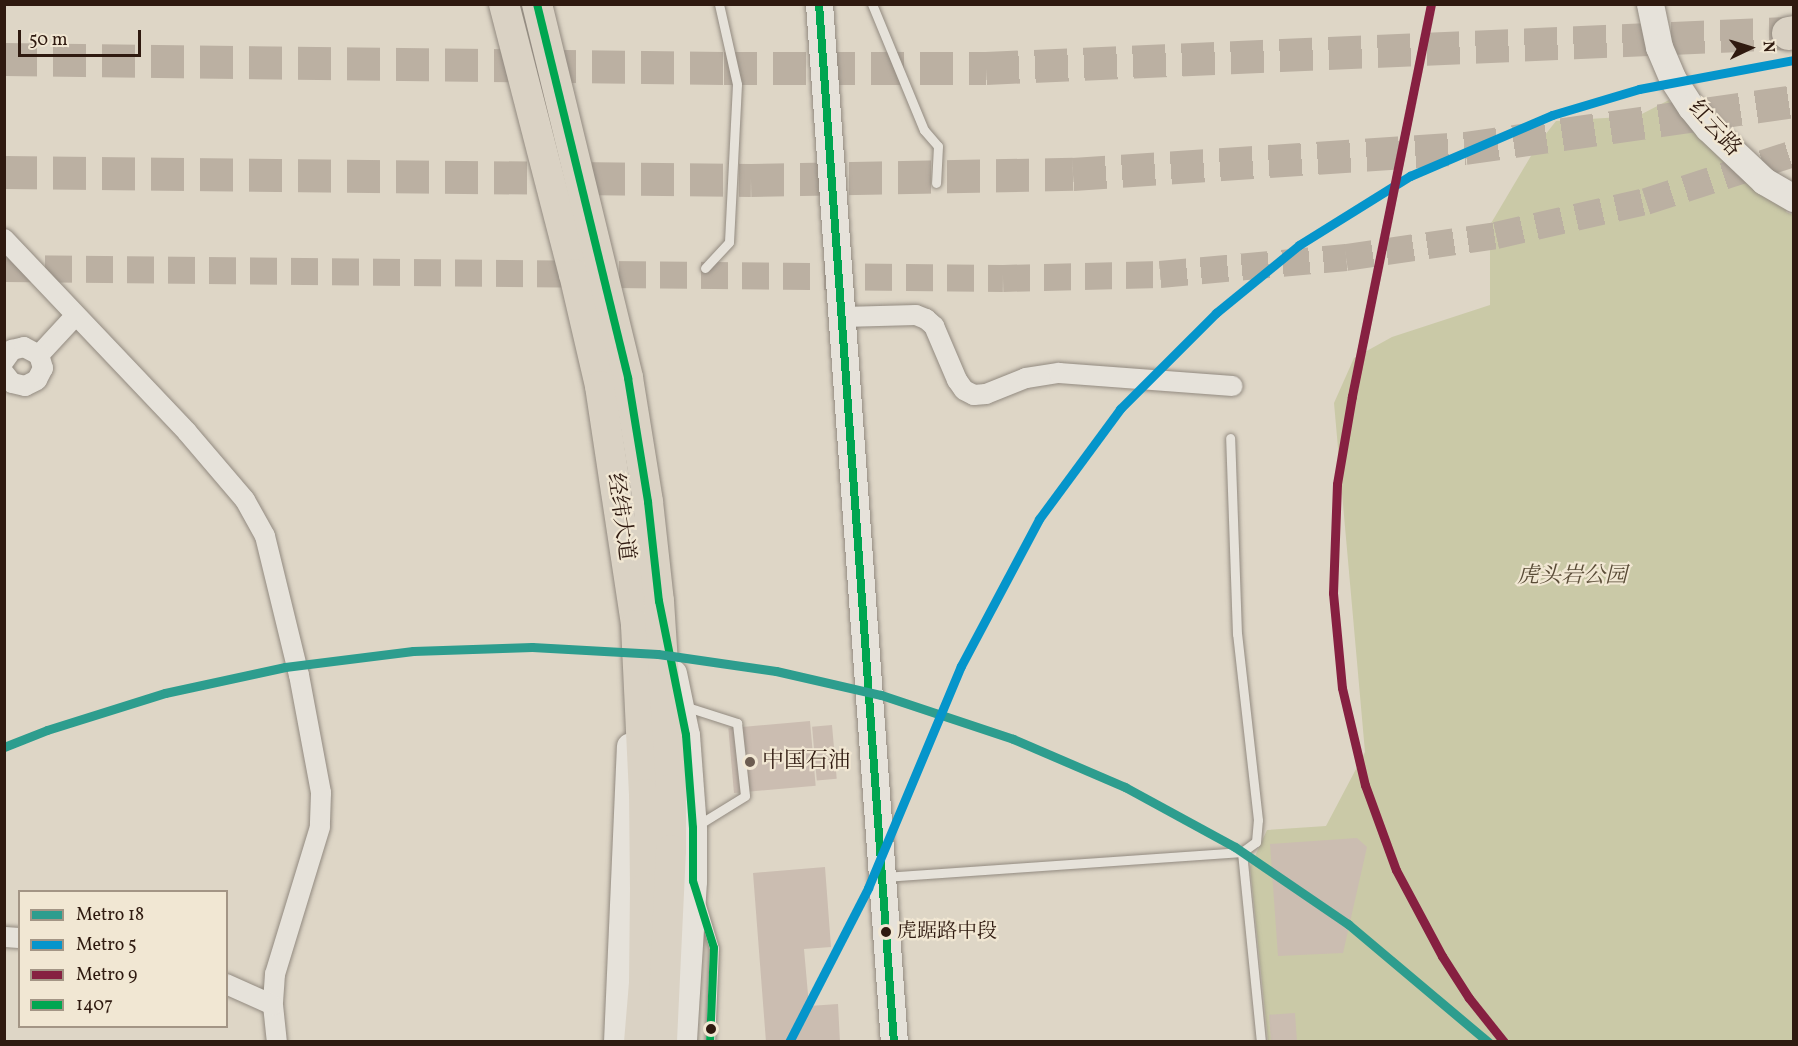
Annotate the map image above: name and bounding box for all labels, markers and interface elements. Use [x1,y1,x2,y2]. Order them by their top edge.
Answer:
scale bar [21,18,144,56]
north arrow [1720,18,1780,78]
text: 50 m [29,28,68,53]
text: N [1757,40,1779,53]
street label: 红云路 [1682,96,1746,162]
street label: 经纬大道 [601,472,639,562]
park label: 虎头岩公园 [1517,564,1627,590]
place label: 中国石油 [762,749,850,775]
marker: 中国石油 [743,755,757,769]
legend [18,890,228,1028]
text: Metro 18 [76,903,144,928]
place label: 虎踞路中段 [897,920,997,944]
marker: 虎踞路中段 [880,926,892,938]
text: Metro 5 [76,933,137,958]
text: Metro 9 [76,963,137,988]
text: 1407 [76,993,113,1018]
unlabelled marker [705,1023,717,1035]

